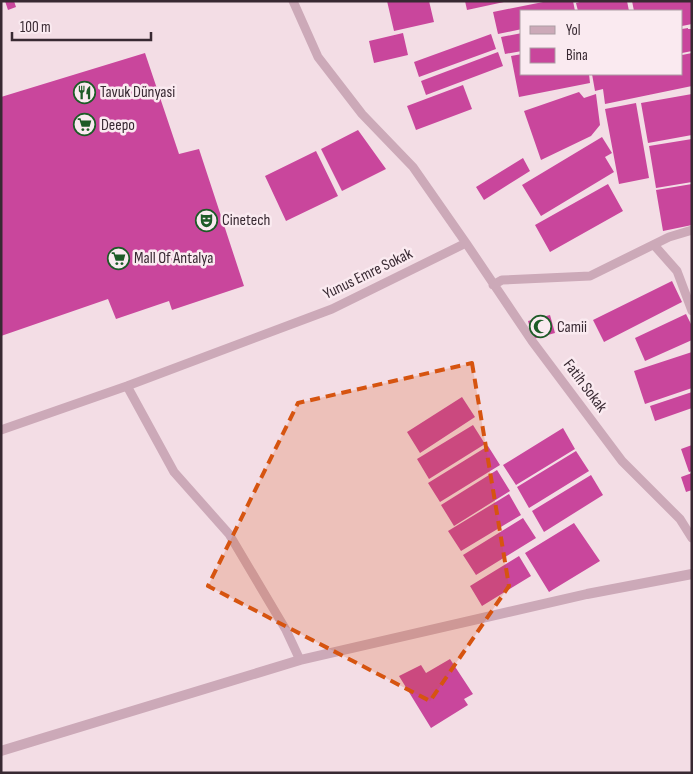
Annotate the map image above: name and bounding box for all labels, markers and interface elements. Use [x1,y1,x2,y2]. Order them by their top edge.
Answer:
scale bar [12,10,151,42]
legend [520,10,683,75]
text: 100 m [20,18,51,37]
text: Yol [566,21,581,40]
text: Bina [566,46,588,65]
restaurant icon: Tavuk Dünyasi [72,80,96,104]
place label: Tavuk Dünyasi [100,83,175,102]
supermarket icon: Deepo [73,113,97,137]
place label: Deepo [101,116,135,135]
theatre icon: Cinetech [194,208,218,232]
place label: Cinetech [222,211,270,230]
street label: Yunus Emre Sokak [320,244,416,304]
supermarket icon: Mall Of Antalya [106,246,130,270]
place label: Mall Of Antalya [134,249,213,268]
mosque icon: Camii [529,315,553,339]
place label: Camii [557,318,587,337]
street label: Fatih Sokak [559,356,611,416]

